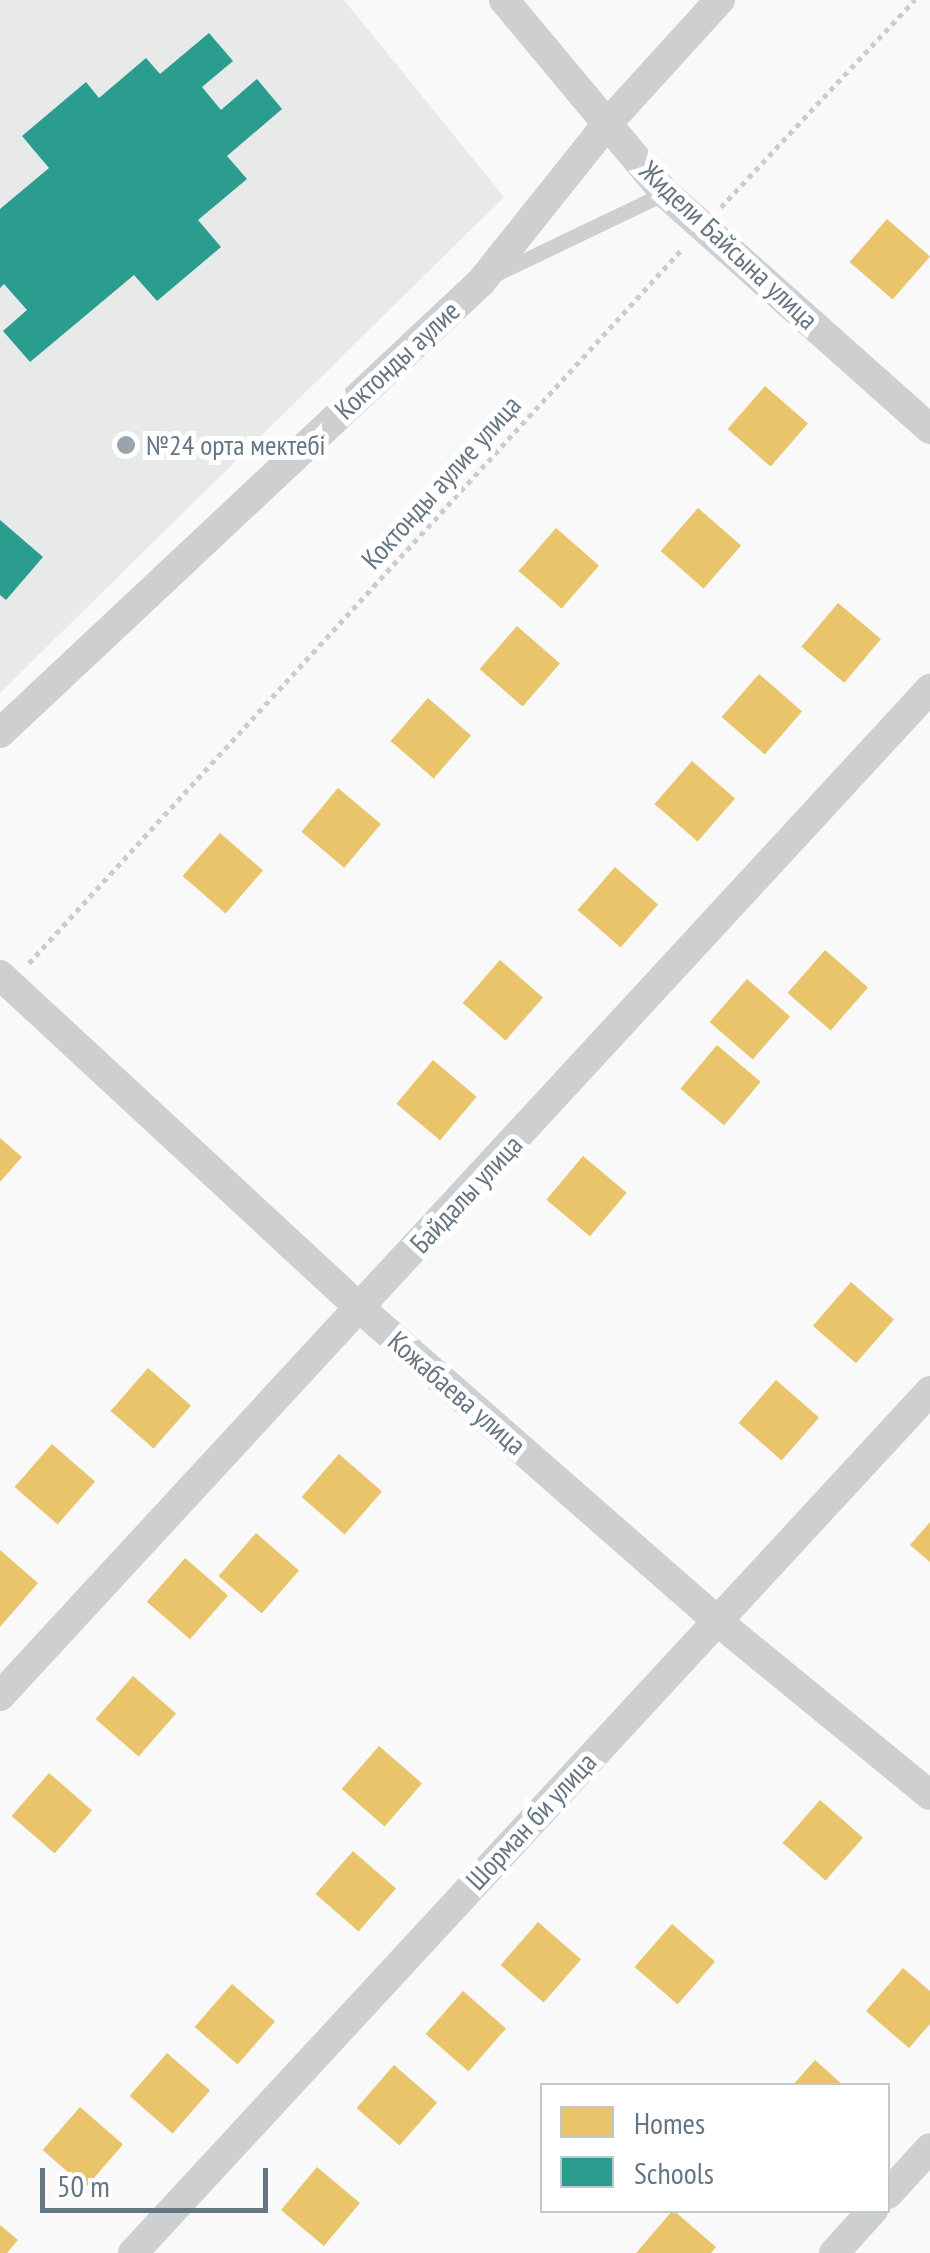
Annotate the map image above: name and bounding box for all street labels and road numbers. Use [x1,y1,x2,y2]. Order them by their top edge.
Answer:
street label: Жидели Байсына улица [633,154,825,336]
street label: Коктонды аулие [328,294,466,426]
street label: Коктонды аулие улица [354,388,528,576]
street label: Байдалы улица [403,1128,529,1260]
street label: Кожабаева улица [381,1324,533,1462]
street label: Шорман би улица [459,1745,603,1897]

